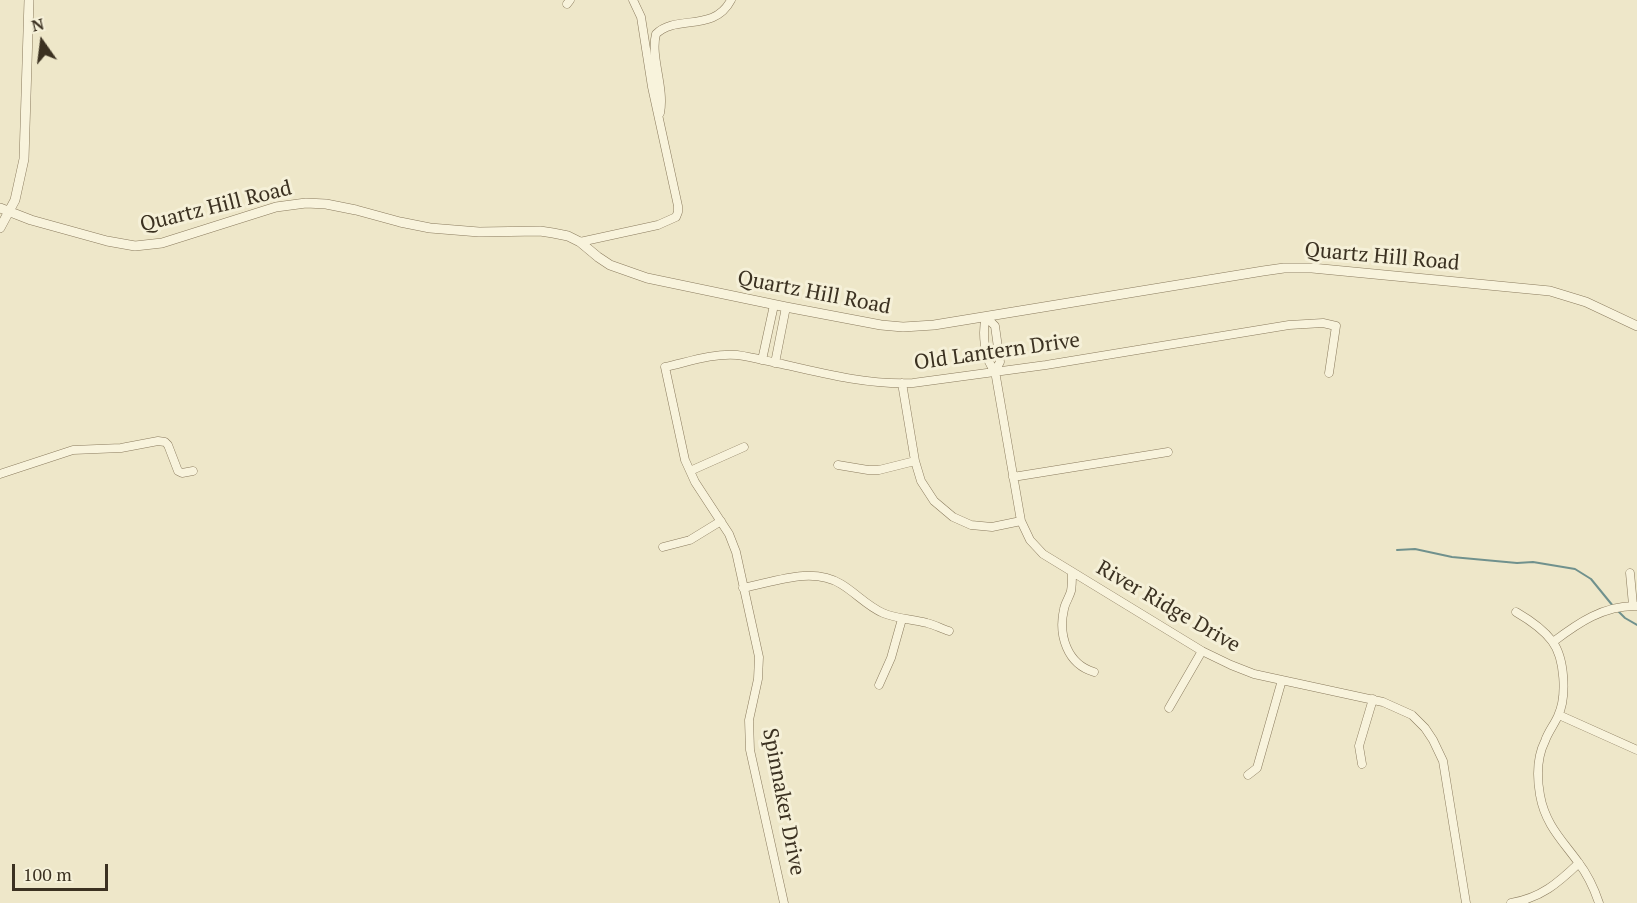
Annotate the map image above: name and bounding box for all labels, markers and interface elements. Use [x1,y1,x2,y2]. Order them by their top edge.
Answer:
north arrow [12,12,72,72]
text: N [29,12,46,37]
street label: Quartz Hill Road [137,176,295,238]
street label: Quartz Hill Road [1303,238,1461,276]
street label: Quartz Hill Road [735,266,893,320]
street label: Old Lantern Drive [912,328,1082,376]
street label: River Ridge Drive [1092,556,1244,658]
street label: Spinnaker Drive [756,726,810,878]
scale bar [15,852,111,890]
text: 100 m [23,862,72,886]

